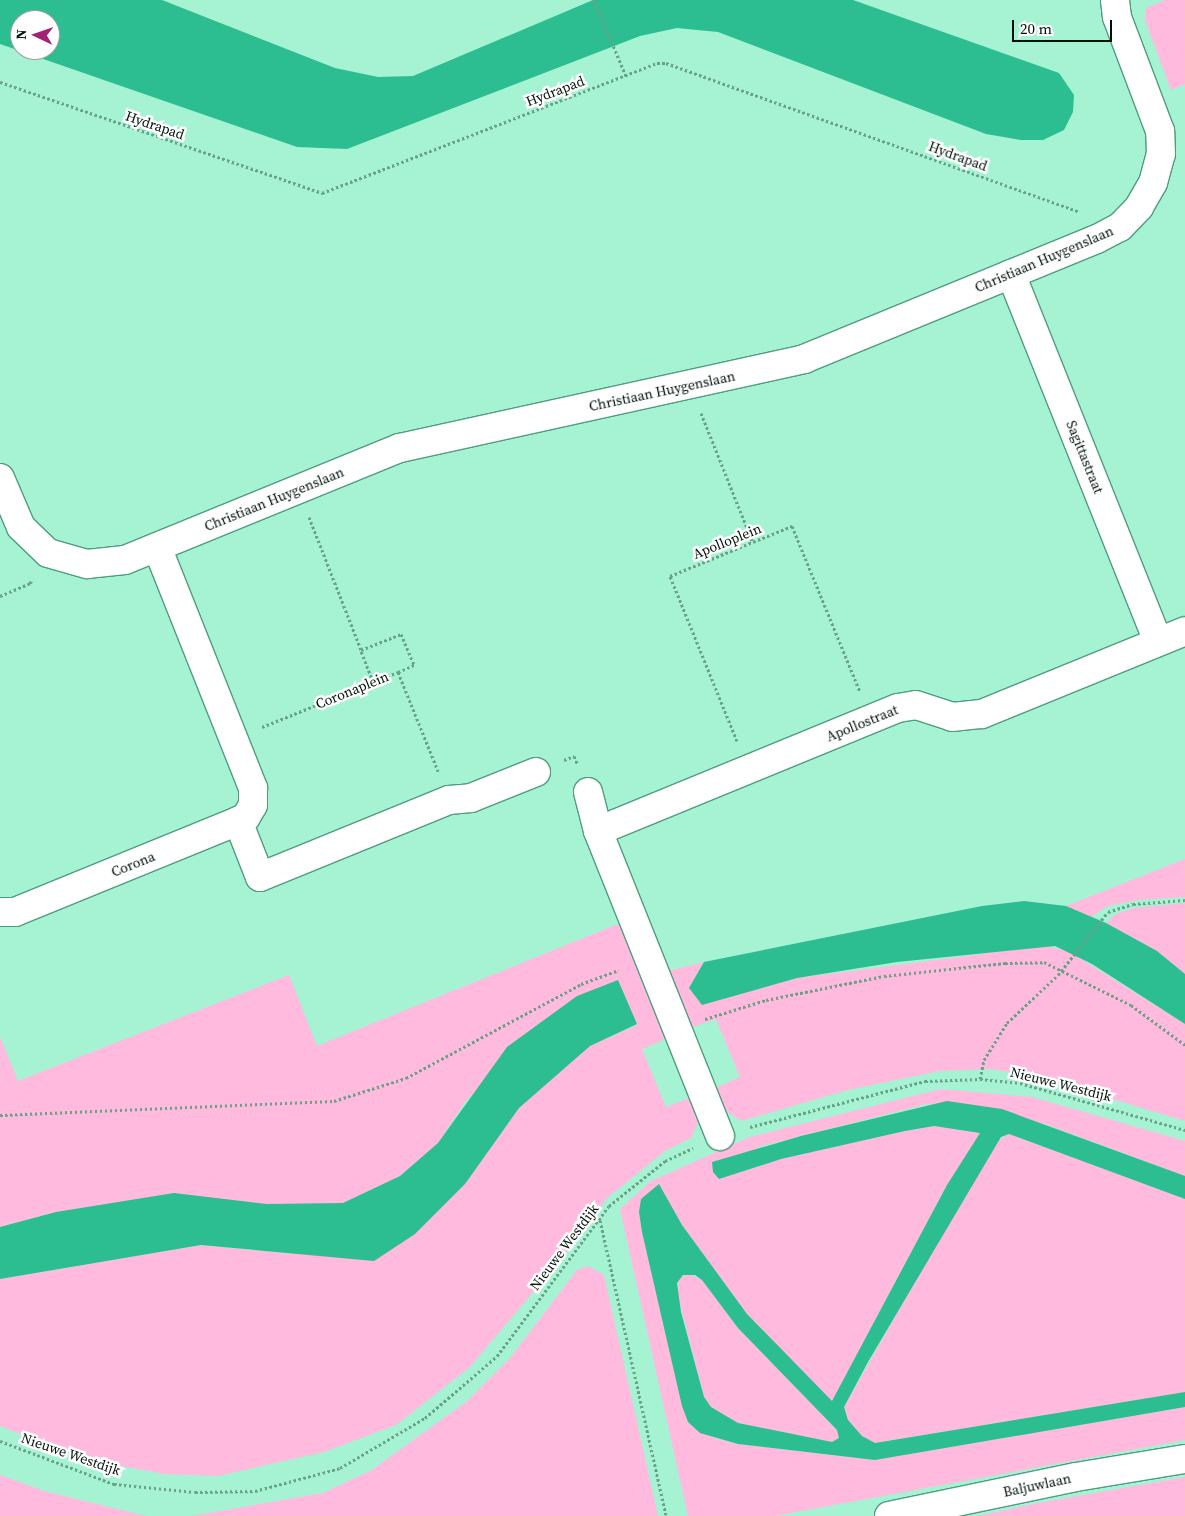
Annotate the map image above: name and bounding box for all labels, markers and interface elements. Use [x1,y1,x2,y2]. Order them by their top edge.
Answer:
north arrow [10,10,60,60]
scale bar [1015,10,1115,42]
text: 20 m [1020,18,1052,39]
text: N [11,29,31,40]
street label: Hydrapad [523,72,587,110]
street label: Hydrapad [123,107,187,143]
street label: Hydrapad [926,138,990,174]
street label: Christiaan Huygenslaan [972,222,1116,296]
street label: Christiaan Huygenslaan [587,367,737,415]
street label: Sagittastraat [1063,418,1107,496]
street label: Christiaan Huygenslaan [202,463,346,535]
street label: Apolloplein [690,520,764,562]
street label: Coronaplein [313,668,391,712]
street label: Apollostraat [824,701,900,745]
street label: Corona [109,848,157,880]
street label: Nieuwe Westdijk [1008,1063,1114,1105]
street label: Nieuwe Westdijk [526,1200,602,1294]
street label: Nieuwe Westdijk [19,1429,123,1479]
street label: Baljuwlaan [1002,1470,1072,1500]

